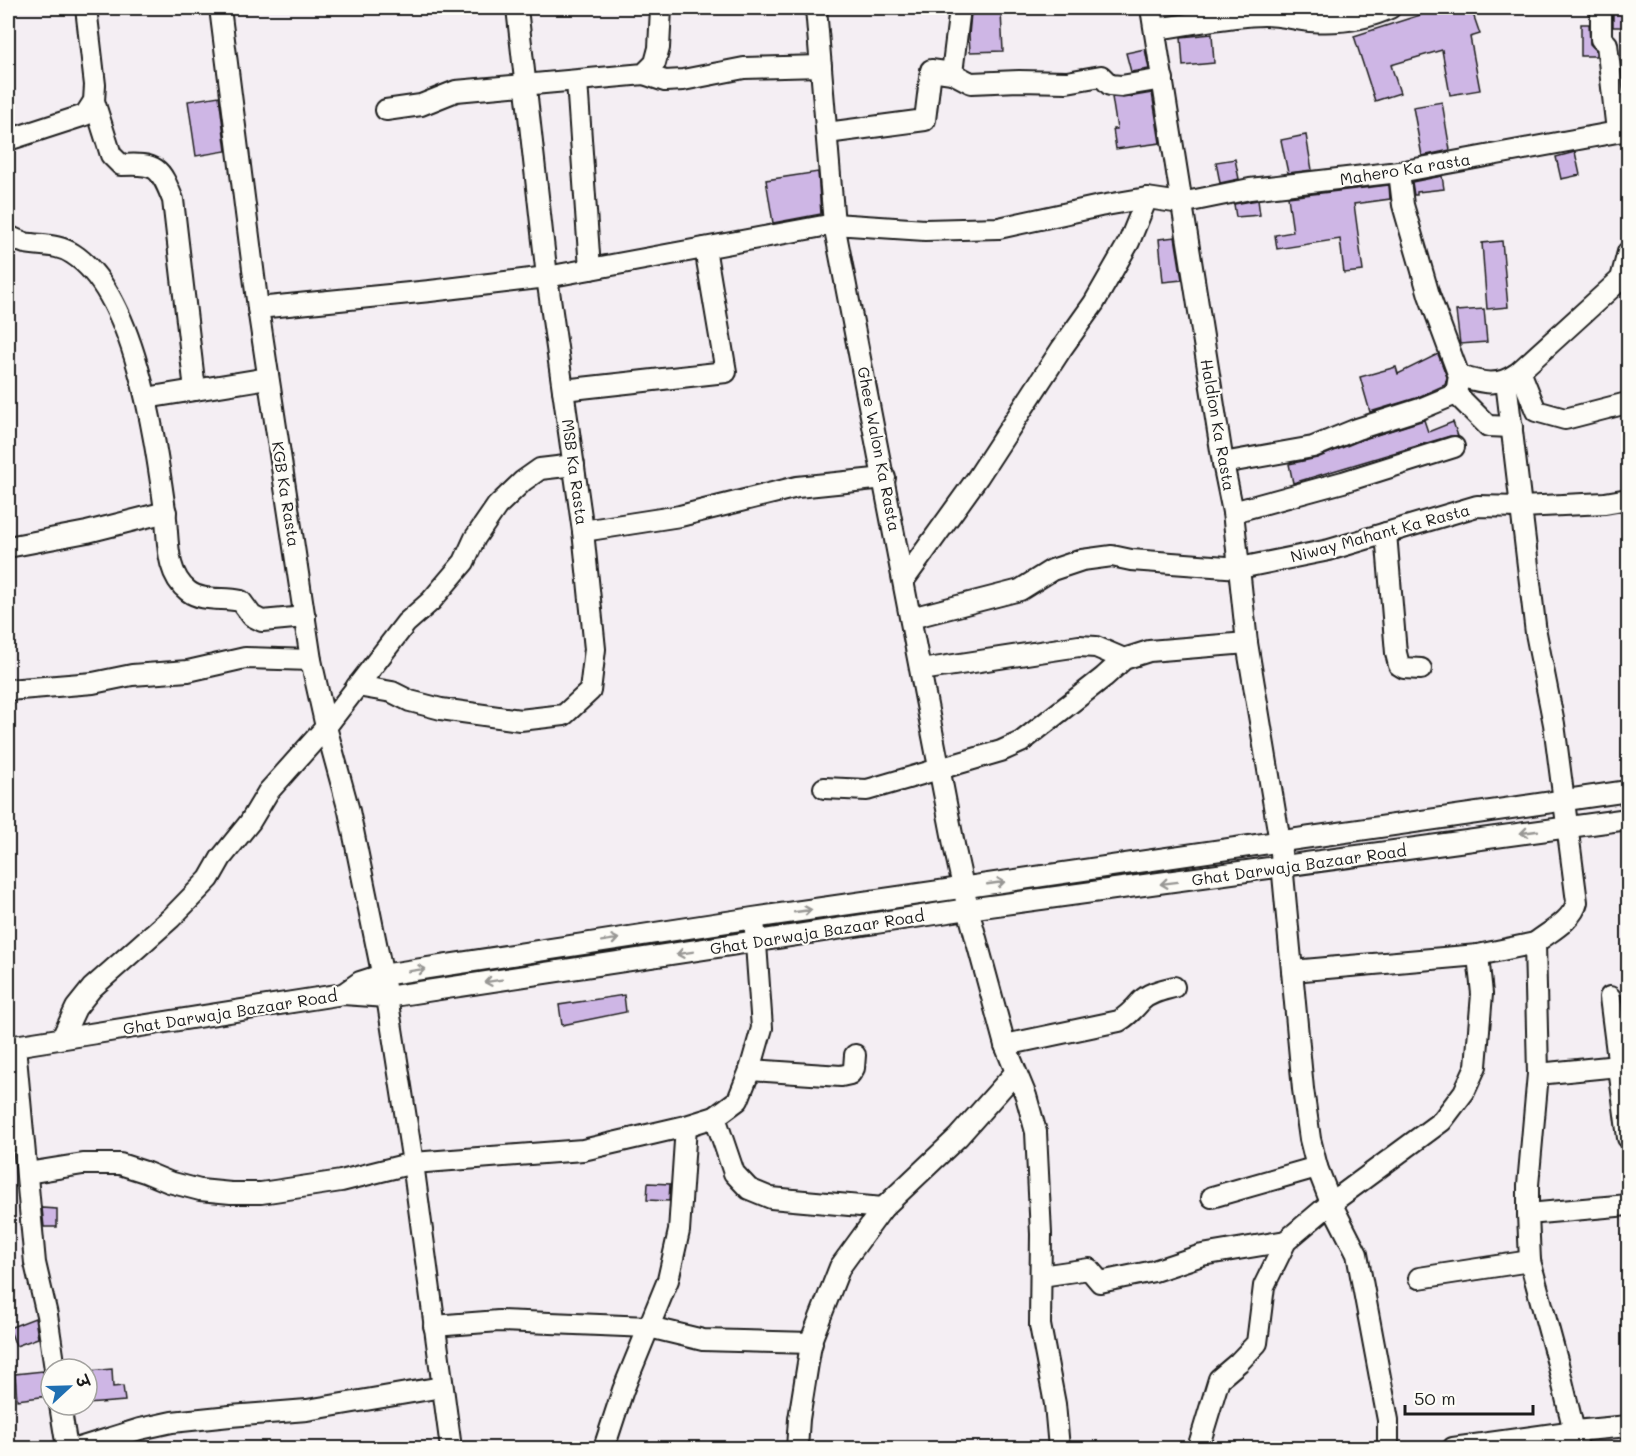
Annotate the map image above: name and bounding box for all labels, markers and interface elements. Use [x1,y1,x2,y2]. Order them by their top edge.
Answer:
street label: Mahero Ka rasta [1338,148,1472,189]
street label: Haldion Ka Rasta [1197,357,1240,493]
street label: Ghee Walon Ka Rasta [853,365,906,533]
street label: MSB Ka Rasta [558,418,593,526]
street label: KGB Ka Rasta [268,440,305,548]
street label: Niway Mahant Ka Rasta [1288,498,1472,567]
one-way arrow [1519,827,1539,838]
street label: Ghat Darwaja Bazaar Road [1190,839,1408,890]
one-way arrow [1160,877,1180,888]
one-way arrow [985,878,1005,889]
street label: Ghat Darwaja Bazaar Road [708,904,926,959]
one-way arrow [792,905,812,916]
one-way arrow [600,934,619,945]
one-way arrow [676,947,696,958]
one-way arrow [407,964,427,975]
one-way arrow [483,976,503,987]
street label: Ghat Darwaja Bazaar Road [121,984,339,1039]
north arrow [39,1357,99,1417]
text: उ [71,1370,96,1391]
scale bar [1405,1378,1532,1416]
text: 50 m [1414,1386,1456,1410]

